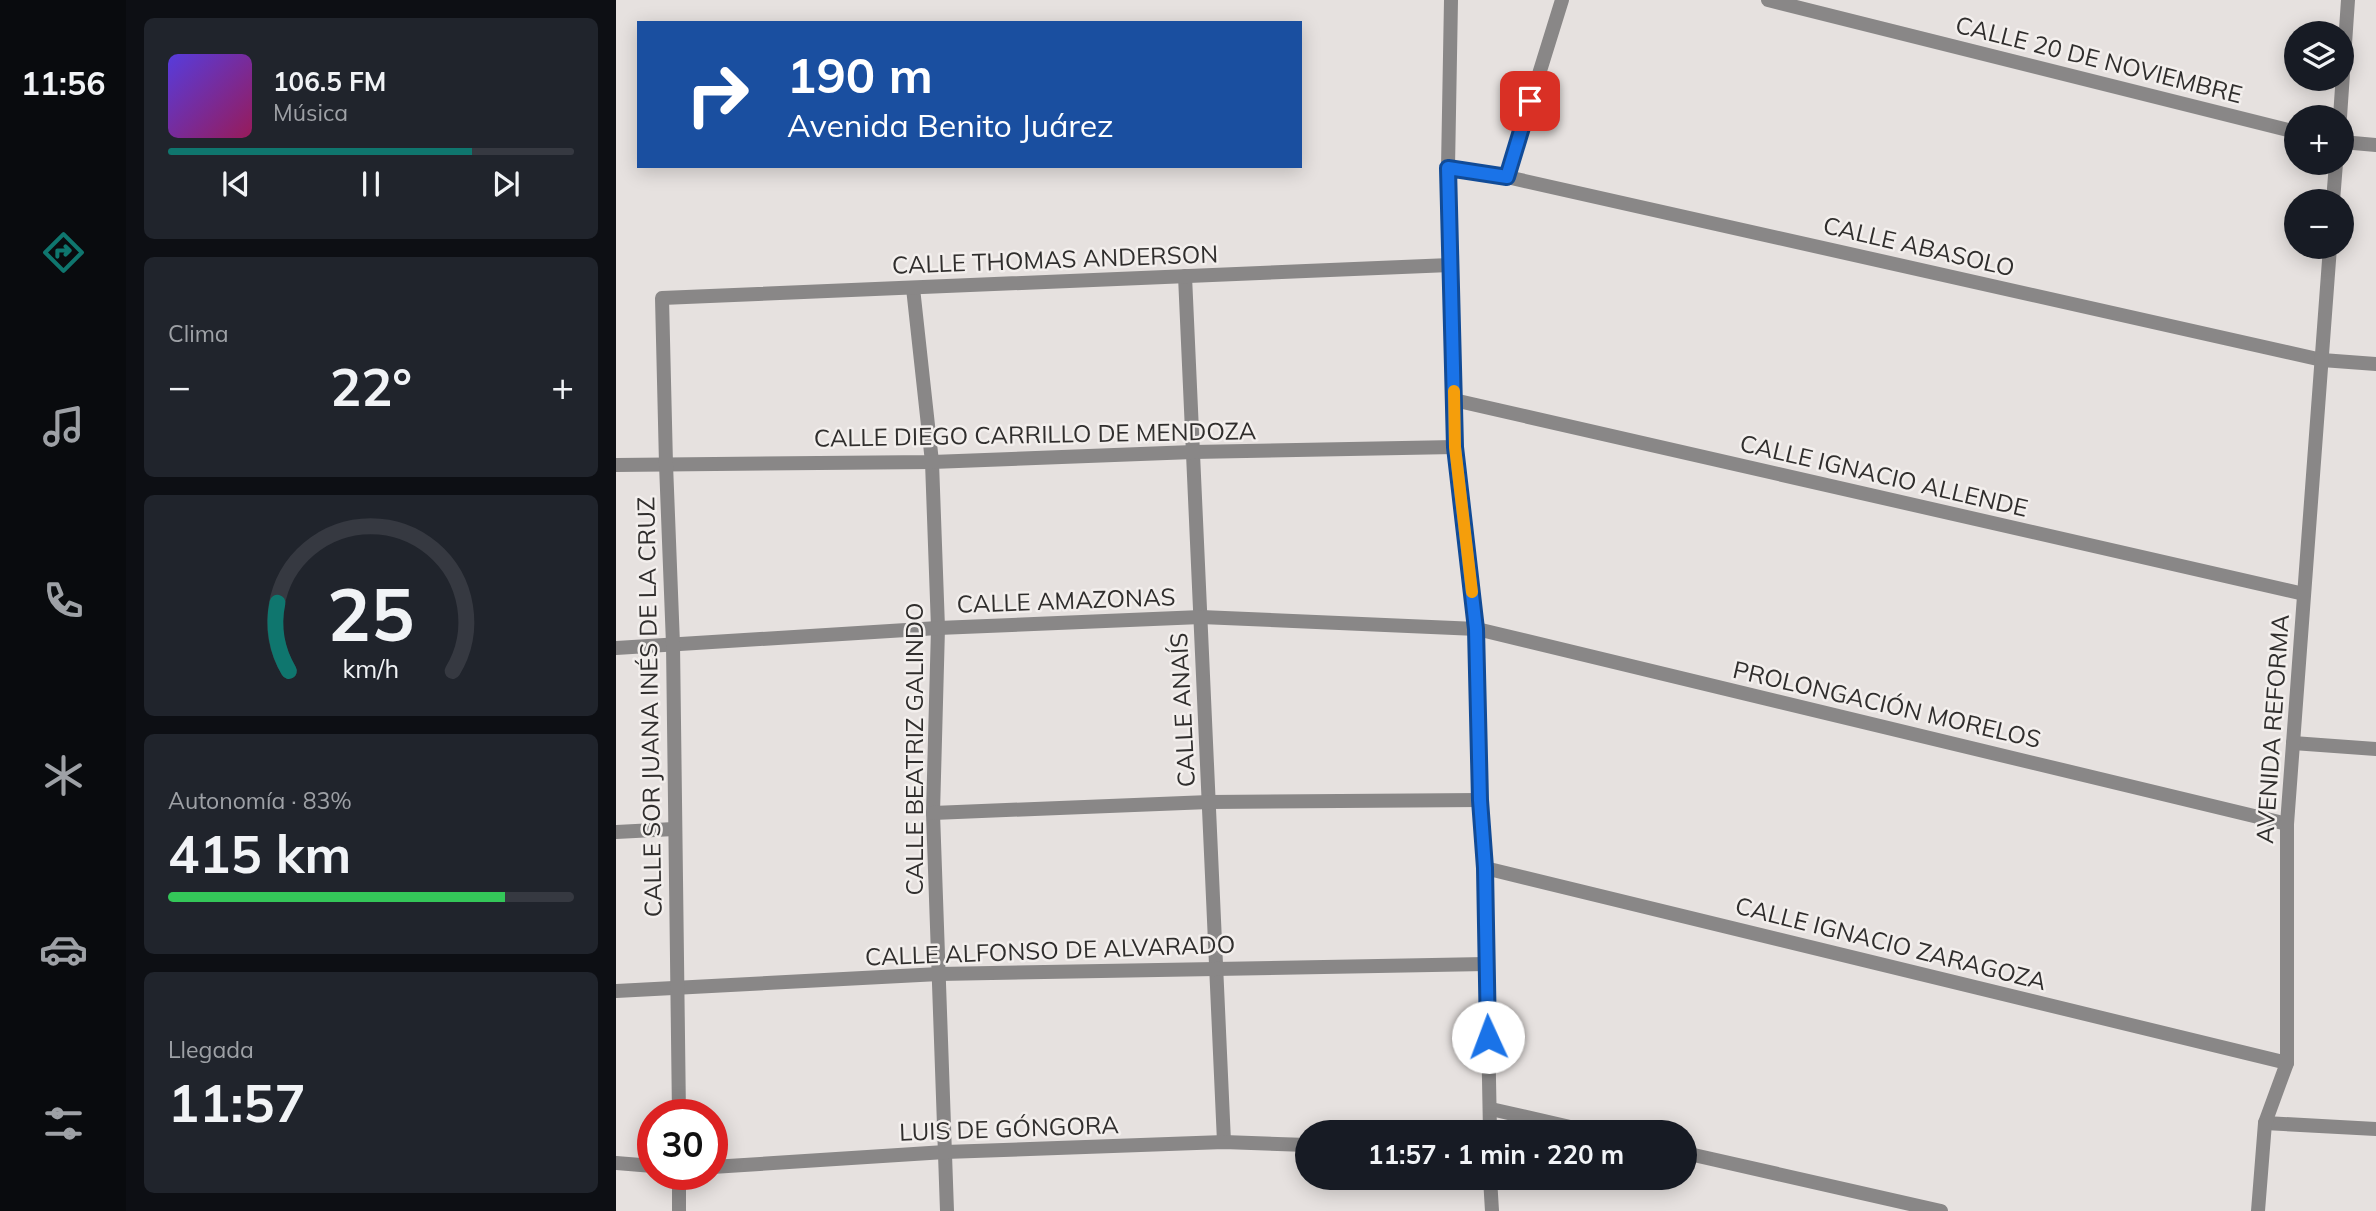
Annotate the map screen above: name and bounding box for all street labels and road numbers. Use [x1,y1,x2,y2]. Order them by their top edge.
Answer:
street label: CALLE 20 DE NOVIEMBRE [1953,9,2245,109]
street label: CALLE ABASOLO [1820,209,2018,283]
street label: CALLE THOMAS ANDERSON [891,238,1219,280]
street label: CALLE DIEGO CARRILLO DE MENDOZA [813,415,1257,453]
street label: CALLE IGNACIO ALLENDE [1737,427,2031,523]
street label: CALLE SOR JUANA INÉS DE LA CRUZ [630,497,668,917]
street label: CALLE AMAZONAS [956,581,1176,619]
street label: CALLE BEATRIZ GALINDO [899,603,929,895]
street label: AVENIDA REFORMA [2249,613,2295,845]
street label: CALLE ANAÍS [1163,632,1201,788]
street label: PROLONGACIÓN MORELOS [1730,654,2044,754]
street label: CALLE IGNACIO ZARAGOZA [1732,890,2050,996]
street label: CALLE ALFONSO DE ALVARADO [864,929,1236,971]
street label: LUIS DE GÓNGORA [899,1109,1120,1147]

